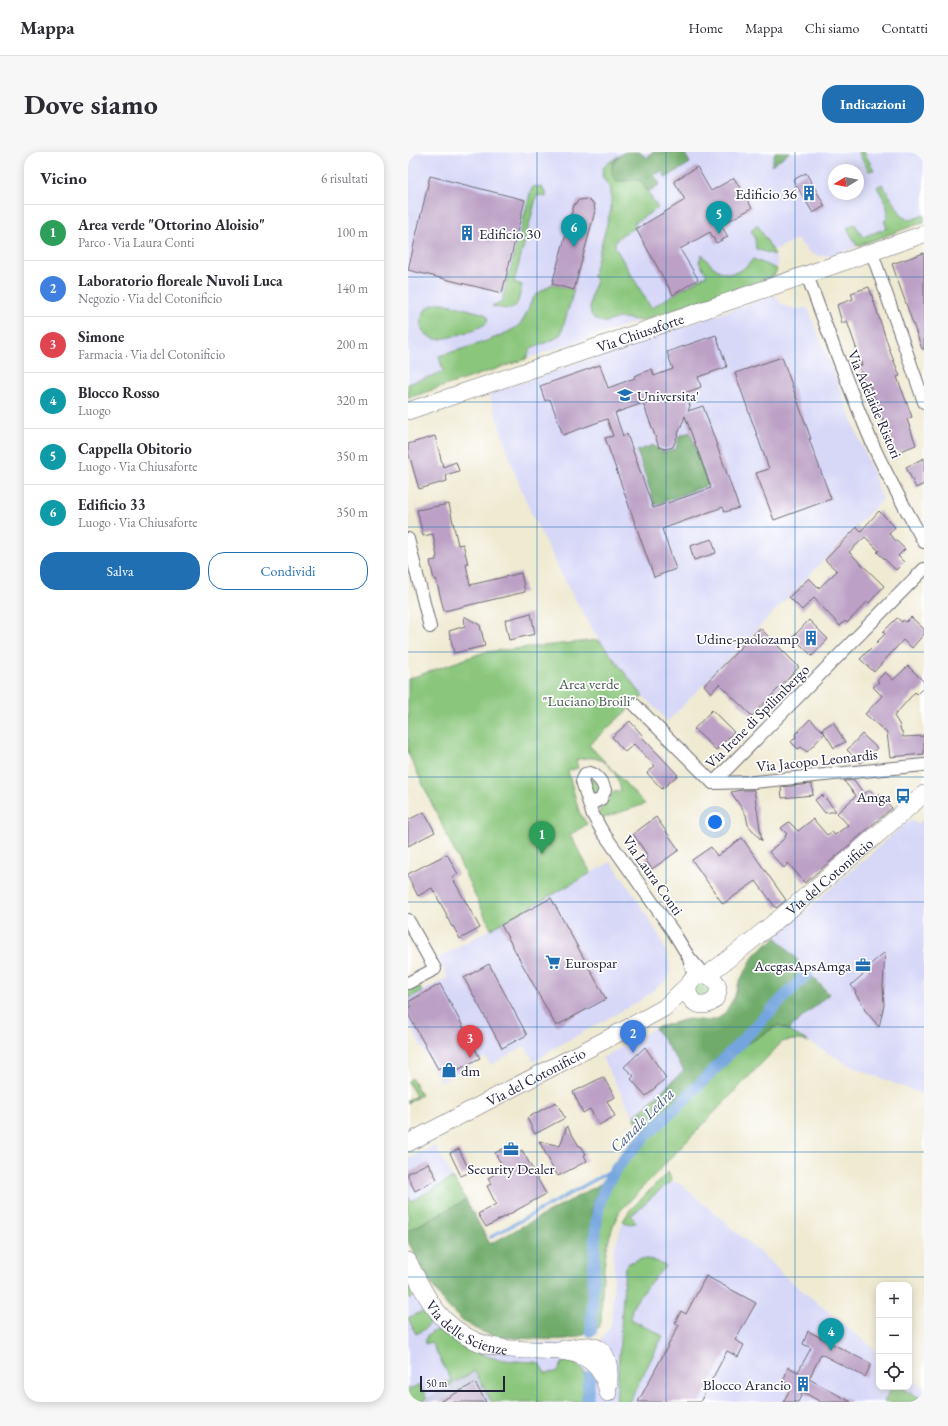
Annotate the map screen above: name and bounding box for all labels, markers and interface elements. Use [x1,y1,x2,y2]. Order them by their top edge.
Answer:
text: Mappa [20,15,75,40]
text: Home [688,19,723,37]
text: Mappa [745,19,783,37]
text: Chi siamo [805,19,860,37]
text: Contatti [882,19,928,37]
button: Indicazioni [822,85,924,123]
text: Dove siamo [24,86,158,122]
north arrow [828,164,864,200]
text: Vicino [40,167,87,189]
text: 6 risultati [321,170,368,187]
place label: Edificio 36 [735,184,797,203]
building icon: Edificio 36 [800,184,818,202]
pin: 5 [706,201,732,234]
pin: 6 [561,214,587,247]
text: Area verde "Ottorino Aloisio" [78,215,265,234]
text: 1 [50,224,56,241]
text: 100 m [337,224,368,241]
building icon: Edificio 30 [458,224,476,242]
place label: Edificio 30 [479,224,541,243]
text: Parco · Via Laura Conti [78,234,194,251]
text: Laboratorio floreale Nuvoli Luca [78,271,283,290]
text: 2 [50,280,56,297]
text: 140 m [337,280,368,297]
text: Negozio · Via del Cotonificio [78,290,222,307]
street label: Via Chiusaforte [594,308,686,356]
text: Simone [78,327,124,346]
text: 3 [50,336,56,353]
text: 200 m [337,336,368,353]
text: Farmacia · Via del Cotonificio [78,346,225,363]
street label: Via Adelaide Ristori [844,347,907,461]
text: Blocco Rosso [78,383,160,402]
school or university icon: Universita' [616,386,634,404]
place label: Universita' [637,386,699,405]
text: 4 [50,392,56,409]
text: 320 m [337,392,368,409]
text: Luogo [78,402,111,419]
text: Cappella Obitorio [78,439,192,458]
text: 5 [50,448,56,465]
text: 350 m [337,448,368,465]
text: Luogo · Via Chiusaforte [78,458,197,475]
text: Edificio 33 [78,495,146,514]
text: 6 [50,504,56,521]
text: 350 m [337,504,368,521]
text: Luogo · Via Chiusaforte [78,514,197,531]
button: Salva [40,552,200,590]
button: Condividi [208,552,368,590]
place label: Udine-paolozamp [696,629,799,648]
building icon: Udine-paolozamp [802,629,820,647]
street label: Via Irene di Spilimbergo [701,660,813,772]
park label: Area verde "Luciano Broili" [543,674,635,710]
street label: Via Jacopo Leonardis [755,744,879,776]
place label: Amga [855,787,891,806]
bus stop icon: Amga [894,787,912,805]
your location [705,812,725,832]
pin: 1 [529,821,555,854]
street label: Via Laura Conti [618,831,688,919]
street label: Via del Cotonificio [781,833,877,919]
supermarket icon: Eurospar [544,953,562,971]
place label: Eurospar [565,953,617,972]
place label: AcegasApsAmga [753,956,851,975]
office icon: AcegasApsAmga [854,956,872,974]
pin: 2 [620,1020,646,1053]
pin: 3 [457,1025,483,1058]
street label: Via del Cotonificio [483,1043,588,1110]
shop icon: dm [440,1061,458,1079]
place label: dm [461,1061,481,1080]
water label: Canale Ledra [605,1083,679,1157]
office icon: Security Dealer [502,1140,520,1158]
place label: Security Dealer [467,1159,555,1178]
map controls [876,1282,912,1390]
button: + [876,1282,912,1318]
street label: Via delle Scienze [422,1296,509,1358]
pin: 4 [818,1318,844,1351]
button: − [876,1318,912,1354]
button: locate [876,1354,912,1390]
scale bar [420,1374,505,1393]
place label: Blocco Arancio [703,1375,791,1394]
building icon: Blocco Arancio [794,1375,812,1393]
text: 50 m [426,1376,447,1390]

